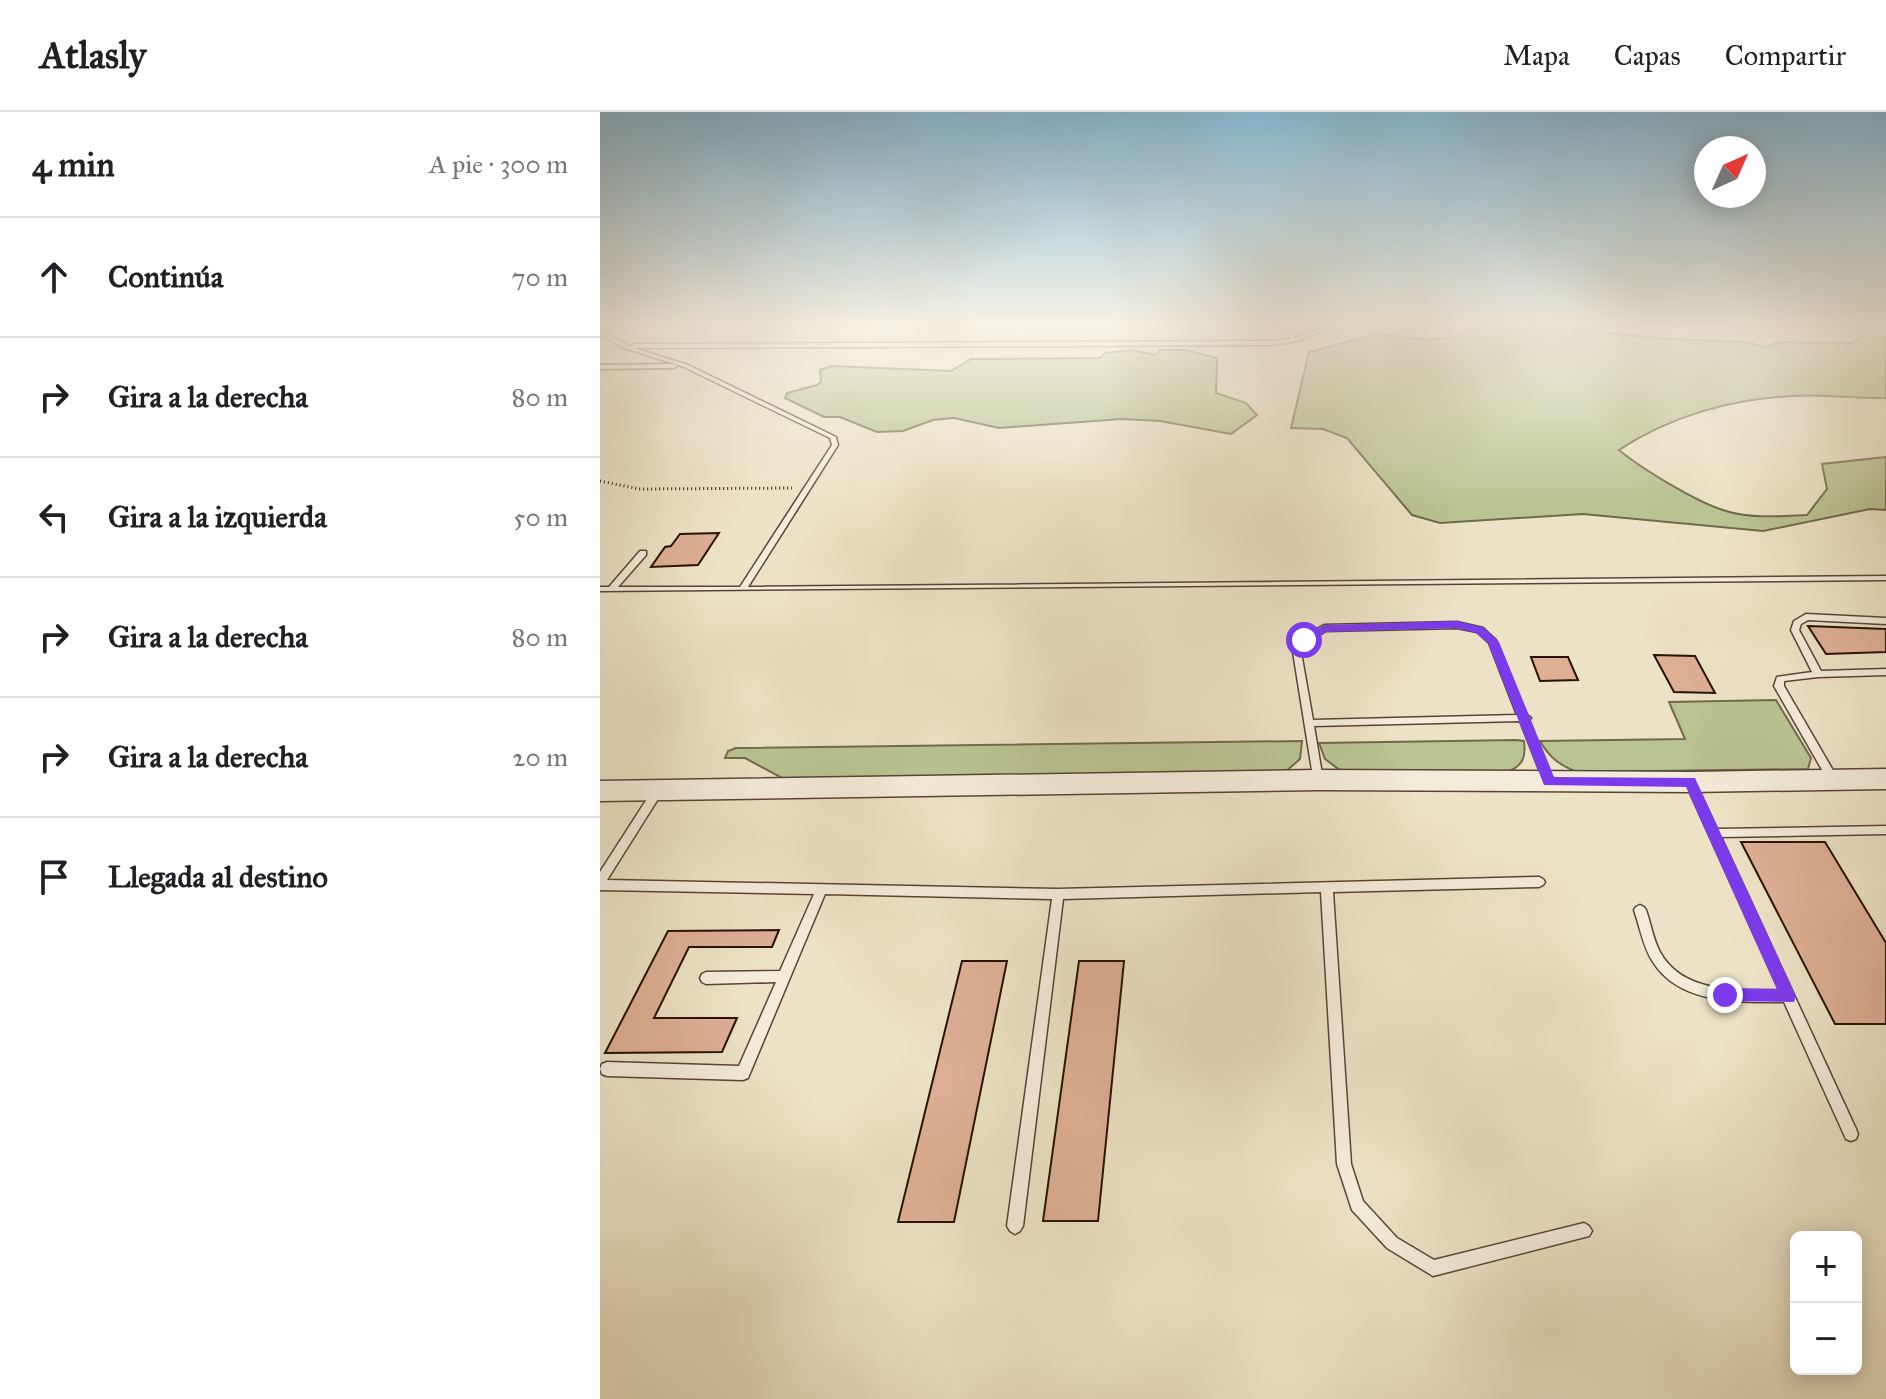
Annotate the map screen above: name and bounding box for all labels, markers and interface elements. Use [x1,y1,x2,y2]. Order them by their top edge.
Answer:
text: Atlasly [40,32,146,78]
text: Mapa [1503,38,1570,73]
text: Capas [1614,38,1681,73]
text: Compartir [1725,38,1846,73]
north arrow [1694,136,1766,208]
text: 4 min [32,144,115,185]
text: A pie · 300 m [429,148,568,180]
icon: ahead [32,255,76,299]
text: Continúa [108,259,224,295]
text: 70 m [512,261,568,293]
icon: right [32,375,76,419]
text: Gira a la derecha [108,379,308,415]
text: 80 m [512,381,568,413]
icon: left [32,495,76,539]
text: Gira a la izquierda [108,499,327,535]
text: 50 m [513,501,568,533]
icon: right [32,615,76,659]
text: Gira a la derecha [108,619,308,655]
text: 80 m [512,621,568,653]
route start [1286,622,1322,658]
icon: right [32,735,76,779]
text: Gira a la derecha [108,739,308,775]
text: 20 m [513,741,568,773]
icon: arrive [32,855,76,899]
text: Llegada al destino [108,859,328,895]
route end [1707,977,1743,1013]
map controls [1790,1231,1862,1375]
button: + [1790,1231,1862,1303]
button: − [1790,1303,1862,1375]

